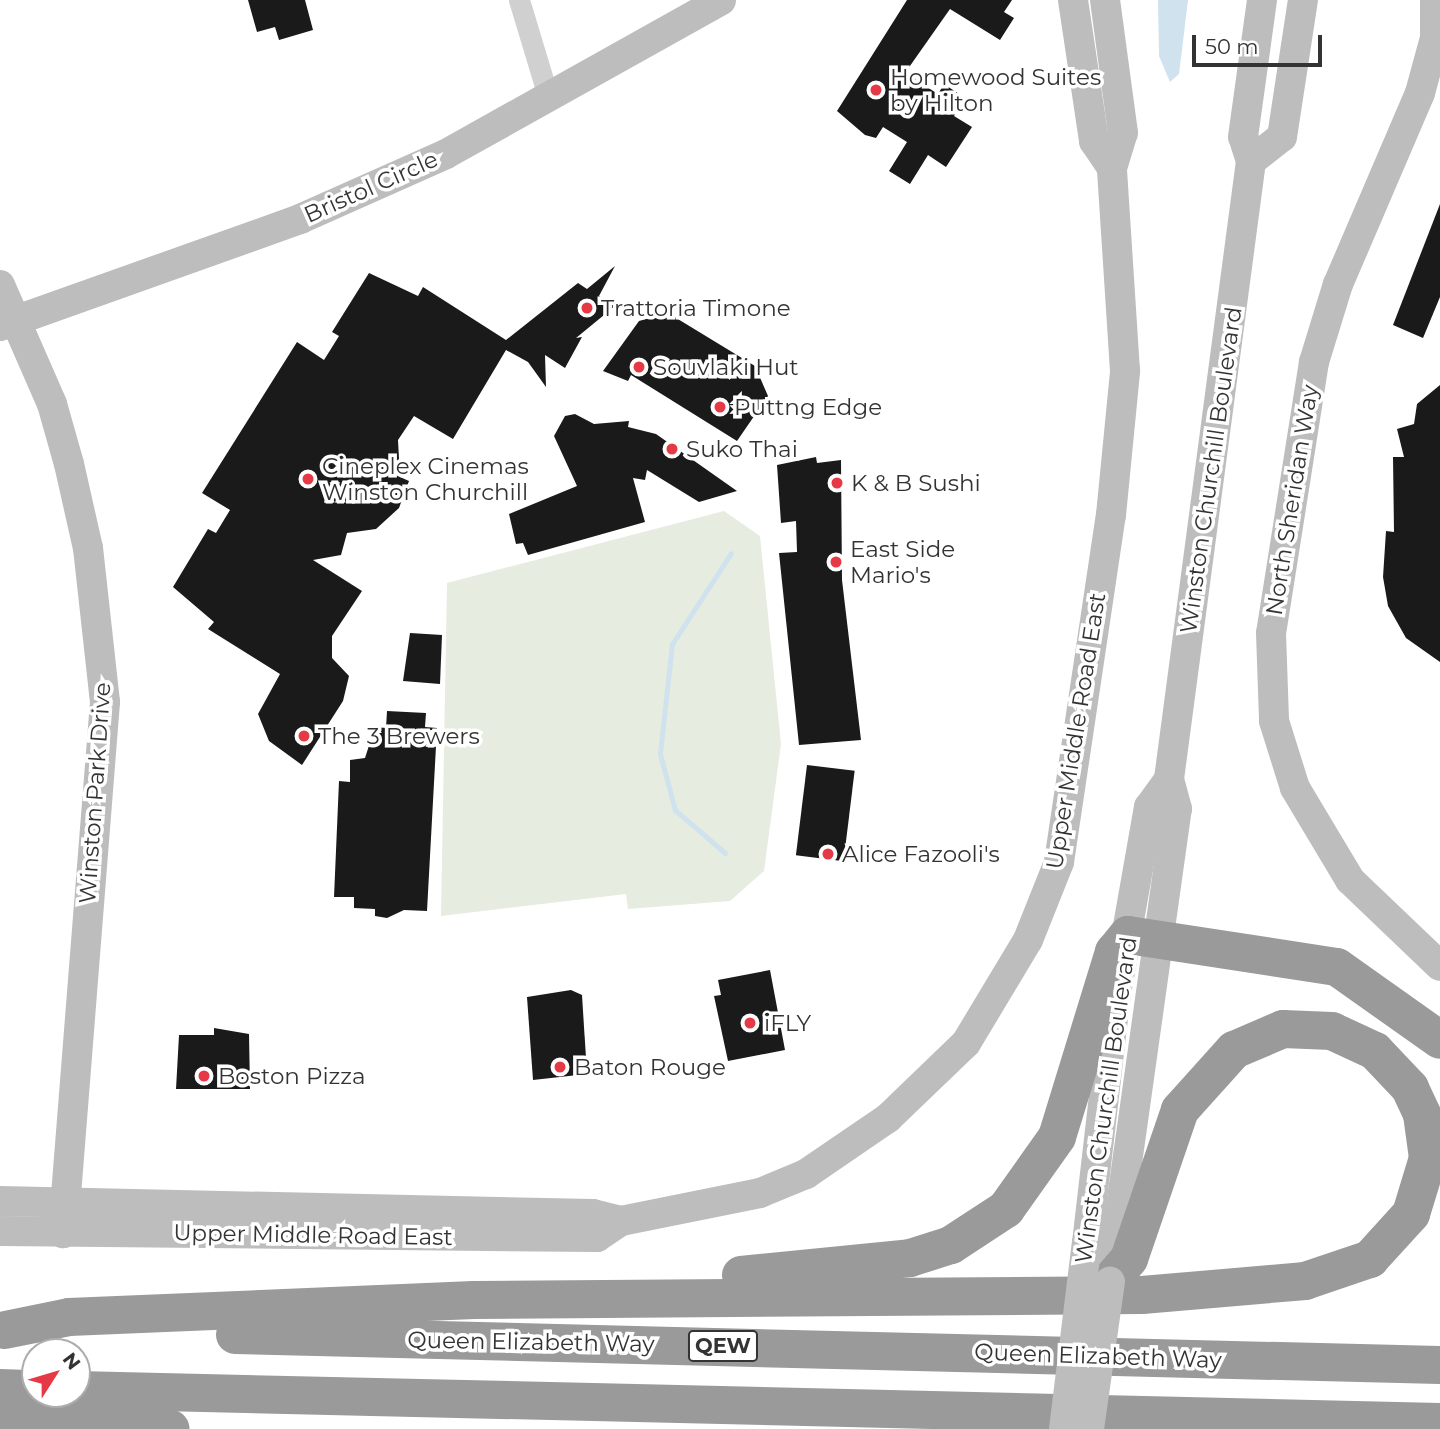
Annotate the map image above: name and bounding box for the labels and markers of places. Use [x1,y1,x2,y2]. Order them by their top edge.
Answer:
place label: Homewood Suites by Hilton [890,63,1101,117]
marker: Homewood Suites by Hilton [868,82,884,98]
place label: Trattoria Timone [601,294,791,322]
marker: Trattoria Timone [579,300,595,316]
place label: Souvlaki Hut [653,353,799,381]
marker: Souvlaki Hut [631,359,647,375]
place label: Puttng Edge [734,393,882,421]
marker: Puttng Edge [712,399,728,415]
place label: Suko Thai [686,435,798,463]
marker: Suko Thai [664,441,680,457]
place label: Cineplex Cinemas Winston Churchill [322,452,529,506]
place label: K & B Sushi [851,469,981,497]
marker: Cineplex Cinemas Winston Churchill [300,471,316,487]
marker: K & B Sushi [829,475,845,491]
place label: East Side Mario's [850,535,955,589]
marker: East Side Mario's [828,554,844,570]
place label: The 3 Brewers [318,722,480,750]
marker: The 3 Brewers [296,728,312,744]
place label: Alice Fazooli's [842,840,1000,868]
marker: Alice Fazooli's [820,846,836,862]
place label: iFLY [764,1009,811,1037]
marker: iFLY [742,1015,758,1031]
place label: Baton Rouge [574,1053,726,1081]
marker: Baton Rouge [552,1059,568,1075]
place label: Boston Pizza [218,1062,366,1090]
marker: Boston Pizza [196,1068,212,1084]

